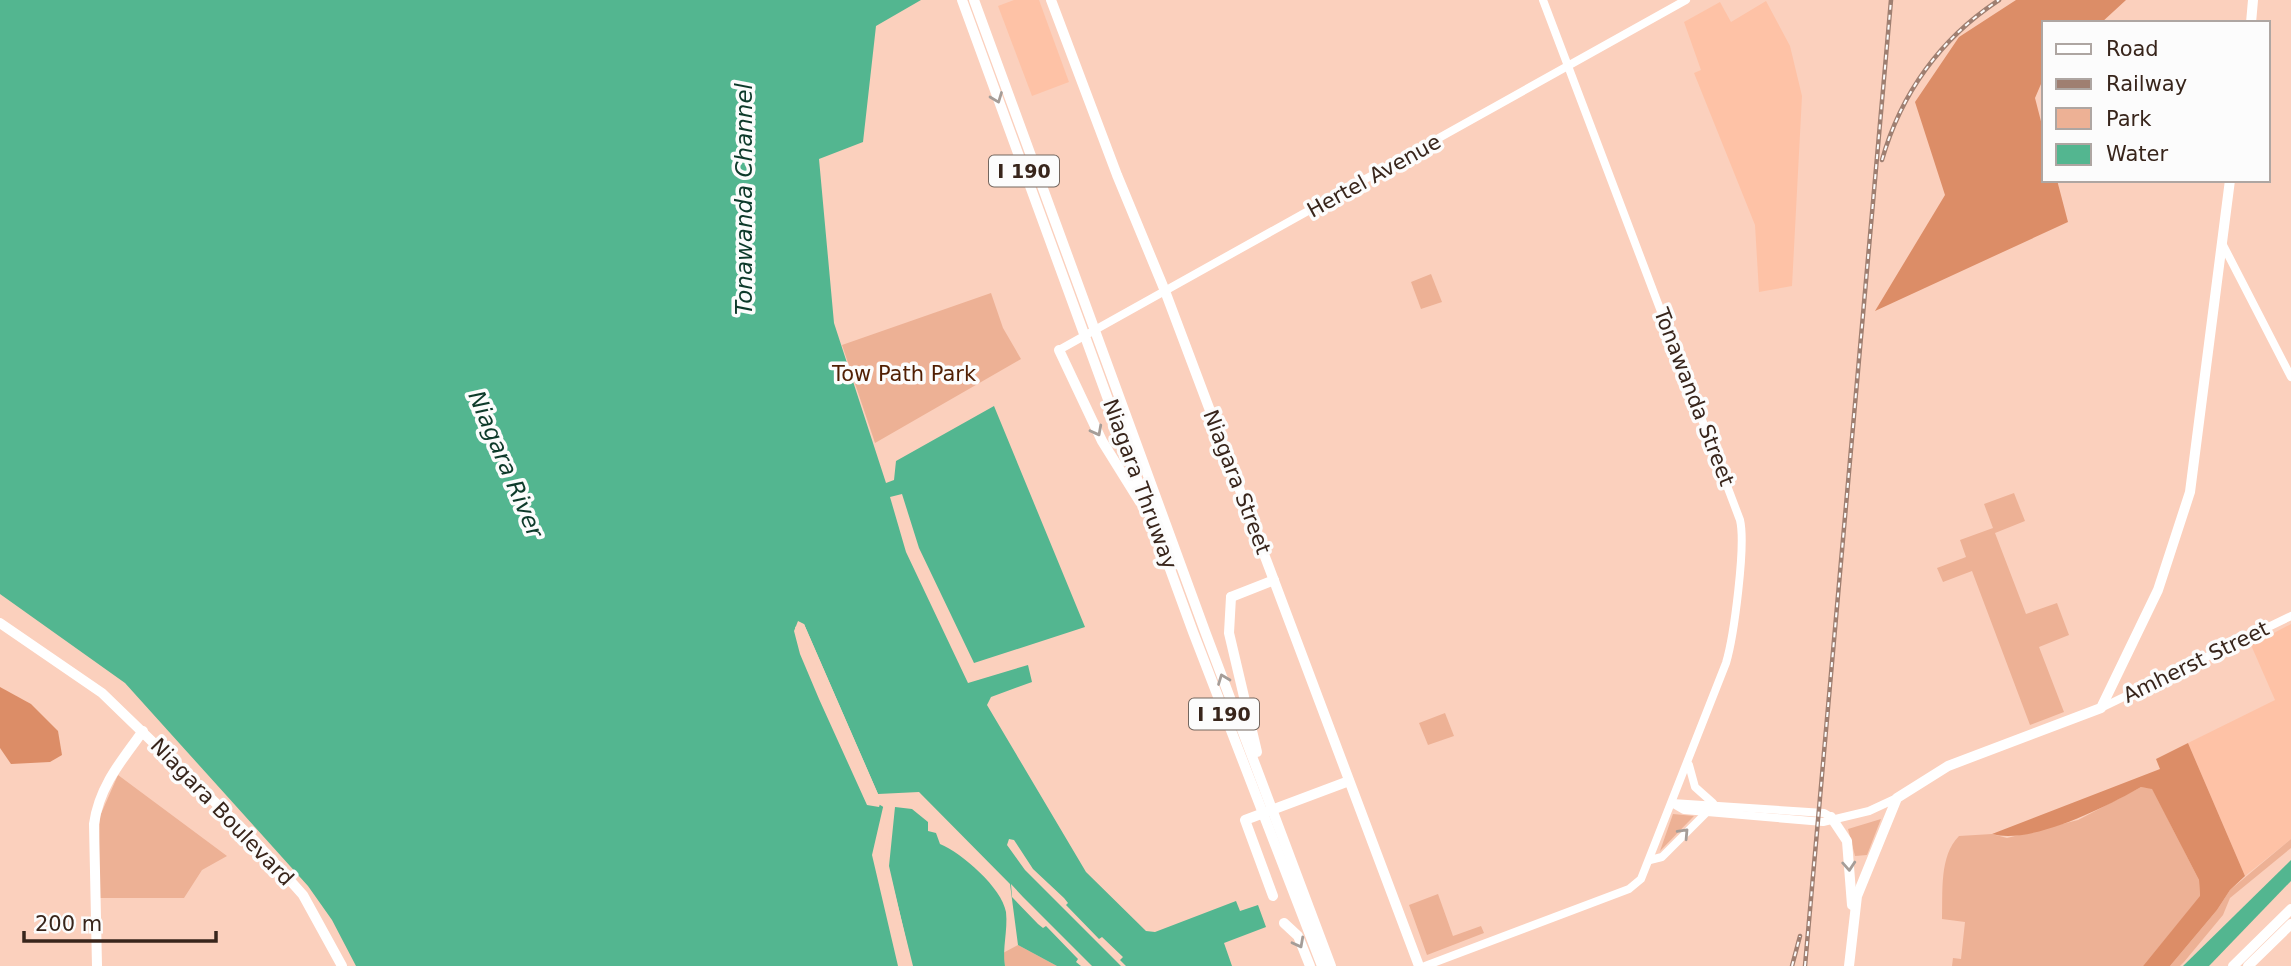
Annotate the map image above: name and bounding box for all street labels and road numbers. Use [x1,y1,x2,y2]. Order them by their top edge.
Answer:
street label: Hertel Avenue [1303,129,1445,223]
road number: I 190 [989,155,1059,186]
street label: Tonawanda Street [1649,304,1739,489]
street label: Niagara Thruway [1098,396,1182,572]
street label: Niagara Street [1198,406,1276,558]
street label: Amherst Street [2119,616,2273,708]
road number: I 190 [1189,698,1259,730]
street label: Niagara Boulevard [146,734,298,890]

